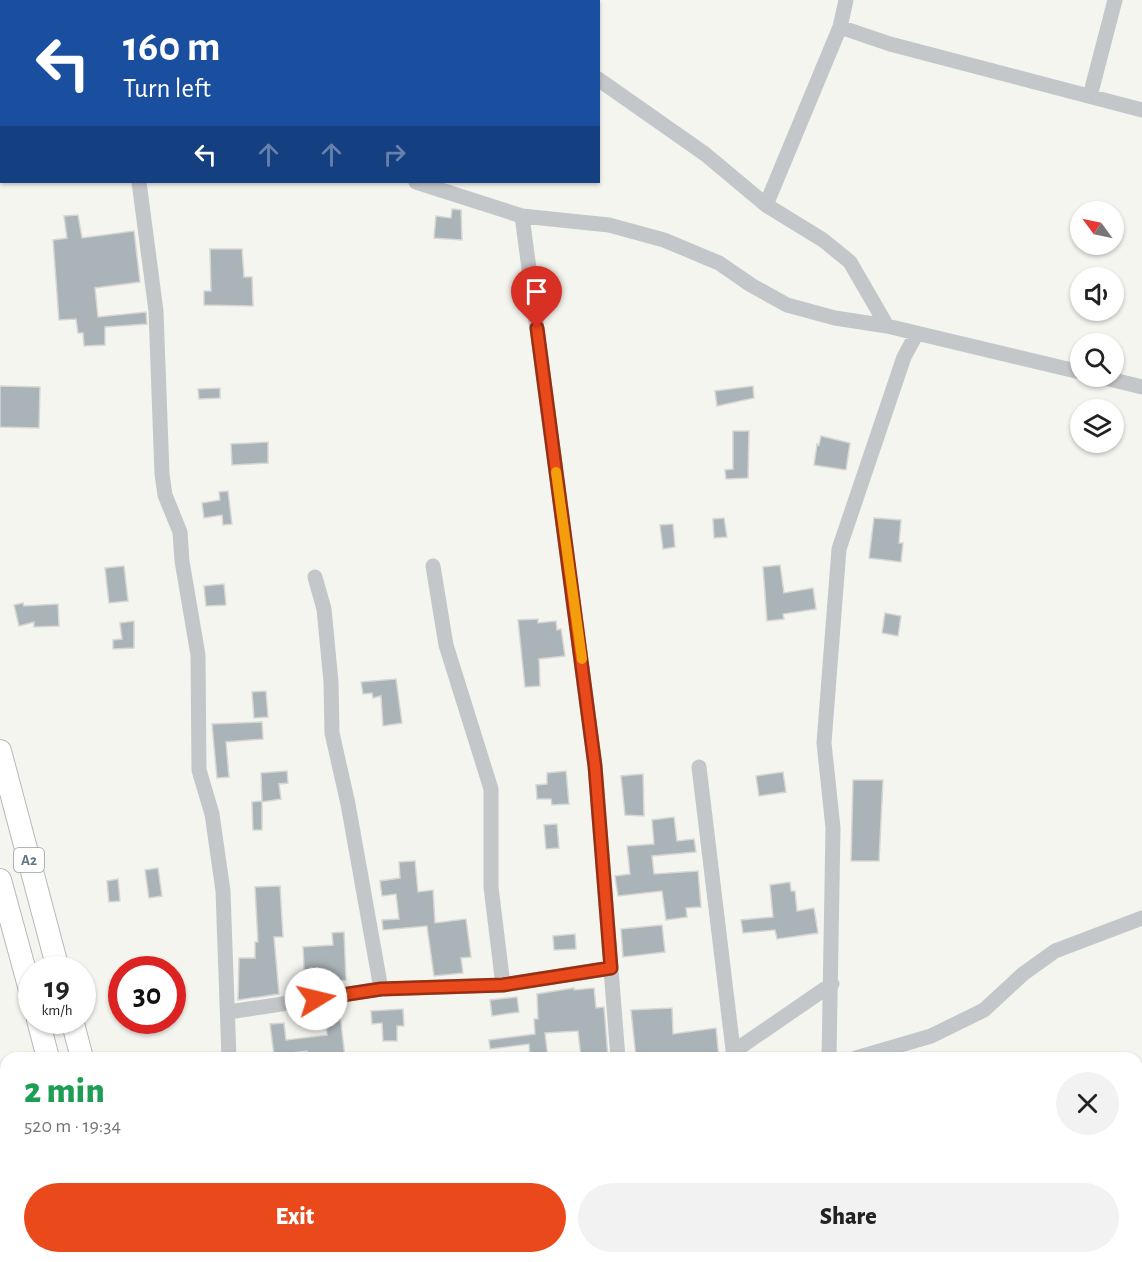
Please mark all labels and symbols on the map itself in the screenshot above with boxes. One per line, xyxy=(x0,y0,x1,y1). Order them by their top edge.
north arrow xyxy=(1070,201,1124,255)
pin xyxy=(511,266,562,328)
road number: A2 xyxy=(14,848,44,872)
speed limit sign: 30 xyxy=(108,956,186,1034)
position arrow xyxy=(284,967,348,1031)

